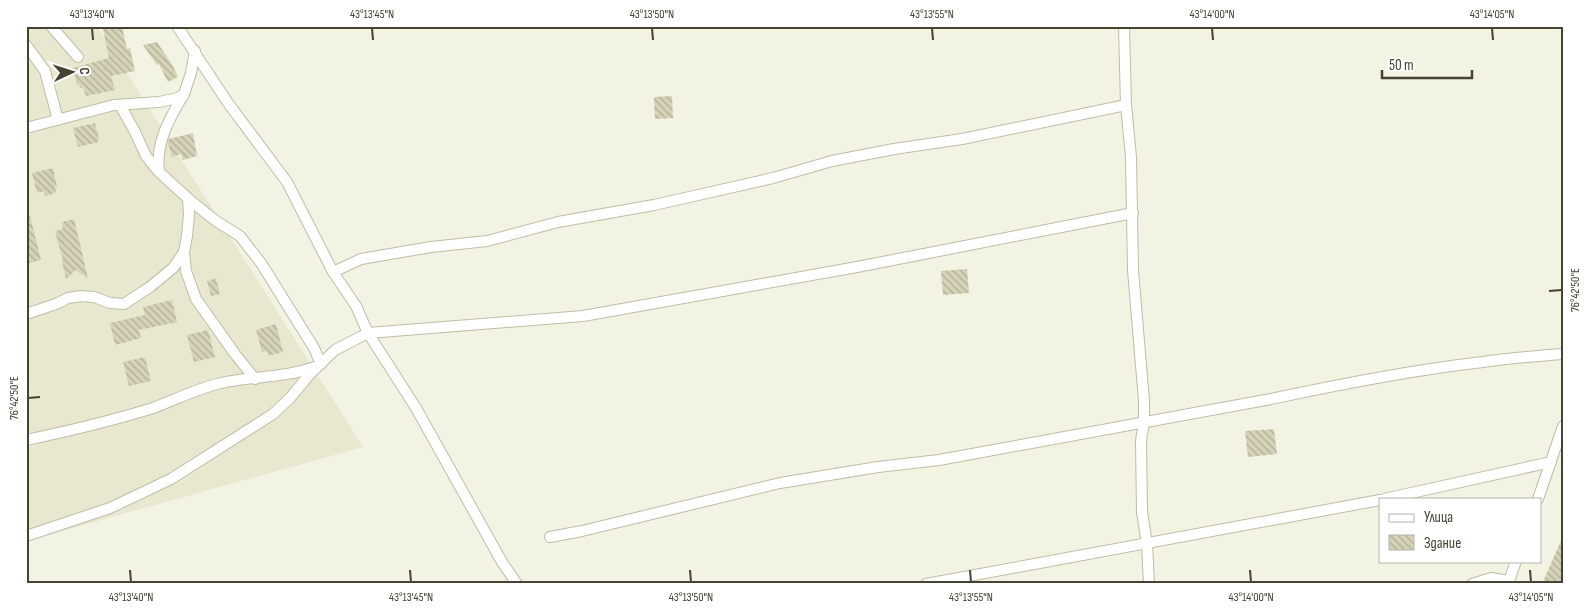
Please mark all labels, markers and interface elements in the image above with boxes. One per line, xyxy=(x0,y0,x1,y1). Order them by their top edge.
text: 43°13'40"N xyxy=(70,7,114,22)
text: 43°13'45"N xyxy=(350,7,394,22)
text: 43°13'50"N xyxy=(630,7,674,22)
text: 43°13'55"N xyxy=(910,7,954,22)
text: 43°14'00"N xyxy=(1189,7,1235,22)
text: 43°14'05"N xyxy=(1470,7,1514,22)
north arrow xyxy=(48,48,98,98)
scale bar xyxy=(1382,48,1472,80)
text: 50 m xyxy=(1389,56,1414,75)
text: С xyxy=(76,67,93,75)
text: 76°42'50"E xyxy=(1568,268,1583,312)
text: 76°42'50"E xyxy=(7,376,22,420)
legend xyxy=(1379,498,1542,562)
text: Улица xyxy=(1424,508,1453,527)
text: Здание xyxy=(1424,534,1461,553)
text: 43°13'40"N xyxy=(109,590,153,605)
text: 43°13'45"N xyxy=(389,590,433,605)
text: 43°13'50"N xyxy=(669,590,713,605)
text: 43°13'55"N xyxy=(949,590,993,605)
text: 43°14'00"N xyxy=(1228,590,1274,605)
text: 43°14'05"N xyxy=(1509,590,1553,605)

